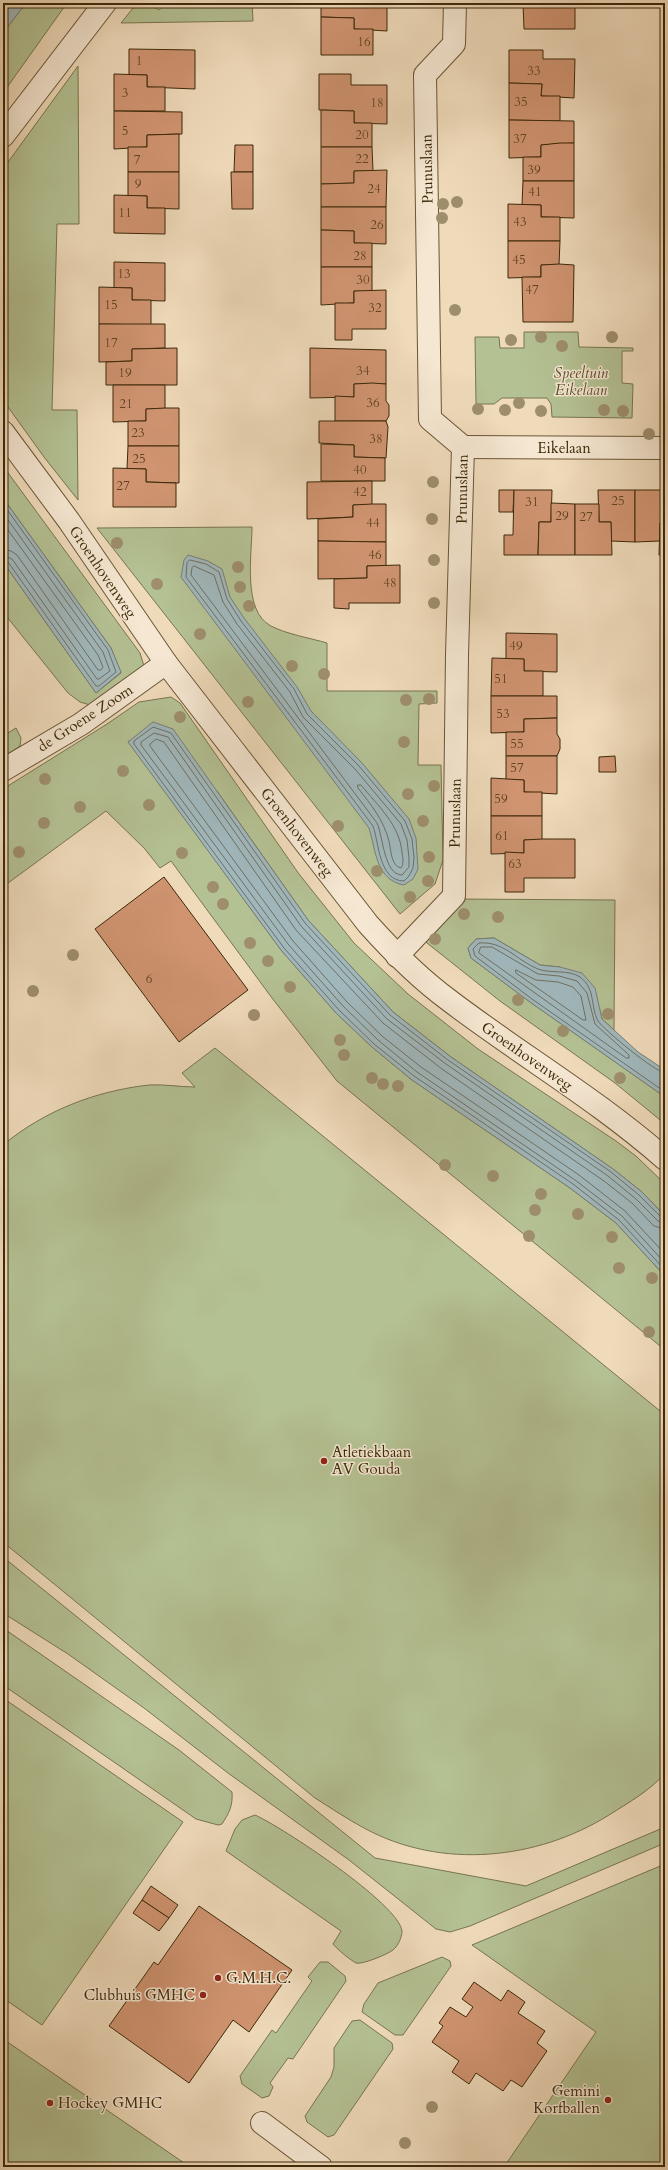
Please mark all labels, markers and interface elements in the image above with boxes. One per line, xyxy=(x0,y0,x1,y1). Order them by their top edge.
house number: 16 xyxy=(357,33,371,51)
house number: 1 xyxy=(136,52,142,70)
house number: 33 xyxy=(527,62,541,80)
house number: 3 xyxy=(122,84,128,102)
house number: 35 xyxy=(514,93,528,111)
house number: 18 xyxy=(370,94,384,112)
house number: 5 xyxy=(122,122,128,140)
house number: 20 xyxy=(355,126,369,144)
house number: 37 xyxy=(513,130,527,148)
street label: Prunuslaan xyxy=(416,134,438,204)
house number: 22 xyxy=(355,150,369,168)
house number: 7 xyxy=(134,151,141,169)
house number: 39 xyxy=(527,161,541,179)
house number: 9 xyxy=(135,175,142,193)
house number: 24 xyxy=(367,180,381,198)
house number: 41 xyxy=(528,183,542,201)
house number: 11 xyxy=(118,204,132,222)
house number: 43 xyxy=(513,213,527,231)
house number: 26 xyxy=(370,216,384,234)
house number: 28 xyxy=(353,247,367,265)
house number: 45 xyxy=(512,251,526,269)
house number: 13 xyxy=(117,265,131,283)
house number: 30 xyxy=(356,271,370,289)
house number: 47 xyxy=(525,281,539,299)
house number: 15 xyxy=(104,296,118,314)
house number: 32 xyxy=(368,299,382,317)
house number: 17 xyxy=(104,334,118,352)
house number: 34 xyxy=(356,362,370,380)
park label: Speeltuin Eikelaan xyxy=(554,363,609,400)
house number: 19 xyxy=(118,364,132,382)
house number: 36 xyxy=(366,394,380,412)
house number: 21 xyxy=(119,395,133,413)
house number: 23 xyxy=(131,424,145,442)
house number: 38 xyxy=(369,430,383,448)
street label: Eikelaan xyxy=(537,438,591,458)
house number: 25 xyxy=(132,450,146,468)
street label: Prunuslaan xyxy=(451,454,473,524)
house number: 40 xyxy=(353,461,367,479)
house number: 27 xyxy=(116,477,130,495)
house number: 42 xyxy=(353,483,367,501)
house number: 25 xyxy=(611,492,625,510)
house number: 31 xyxy=(525,493,539,511)
house number: 29 xyxy=(555,507,569,525)
house number: 27 xyxy=(579,508,593,526)
house number: 44 xyxy=(366,514,380,532)
street label: Groenhovenweg xyxy=(65,522,142,623)
house number: 46 xyxy=(368,546,382,564)
house number: 48 xyxy=(383,574,397,592)
house number: 49 xyxy=(509,637,523,655)
house number: 51 xyxy=(494,670,508,688)
street label: de Groene Zoom xyxy=(33,679,137,756)
house number: 53 xyxy=(496,705,510,723)
house number: 55 xyxy=(510,735,524,753)
house number: 57 xyxy=(510,759,524,777)
street label: Prunuslaan xyxy=(444,778,466,848)
street label: Groenhovenweg xyxy=(256,784,338,881)
house number: 59 xyxy=(494,790,508,808)
house number: 61 xyxy=(495,827,509,845)
house number: 63 xyxy=(508,855,522,873)
house number: 6 xyxy=(146,970,153,988)
street label: Groenhovenweg xyxy=(477,1017,577,1095)
place label: Atletiekbaan AV Gouda xyxy=(332,1442,412,1479)
marker: Atletiekbaan AV Gouda xyxy=(319,1456,329,1466)
place label: G.M.H.C. xyxy=(226,1968,291,1988)
marker: G.M.H.C. xyxy=(213,1973,223,1983)
place label: Clubhuis GMHC xyxy=(84,1985,195,2005)
marker: Clubhuis GMHC xyxy=(198,1990,208,2000)
place label: Gemini Korfballen xyxy=(533,2081,600,2118)
place label: Hockey GMHC xyxy=(58,2093,162,2113)
marker: Gemini Korfballen xyxy=(603,2095,613,2105)
marker: Hockey GMHC xyxy=(45,2098,55,2108)

